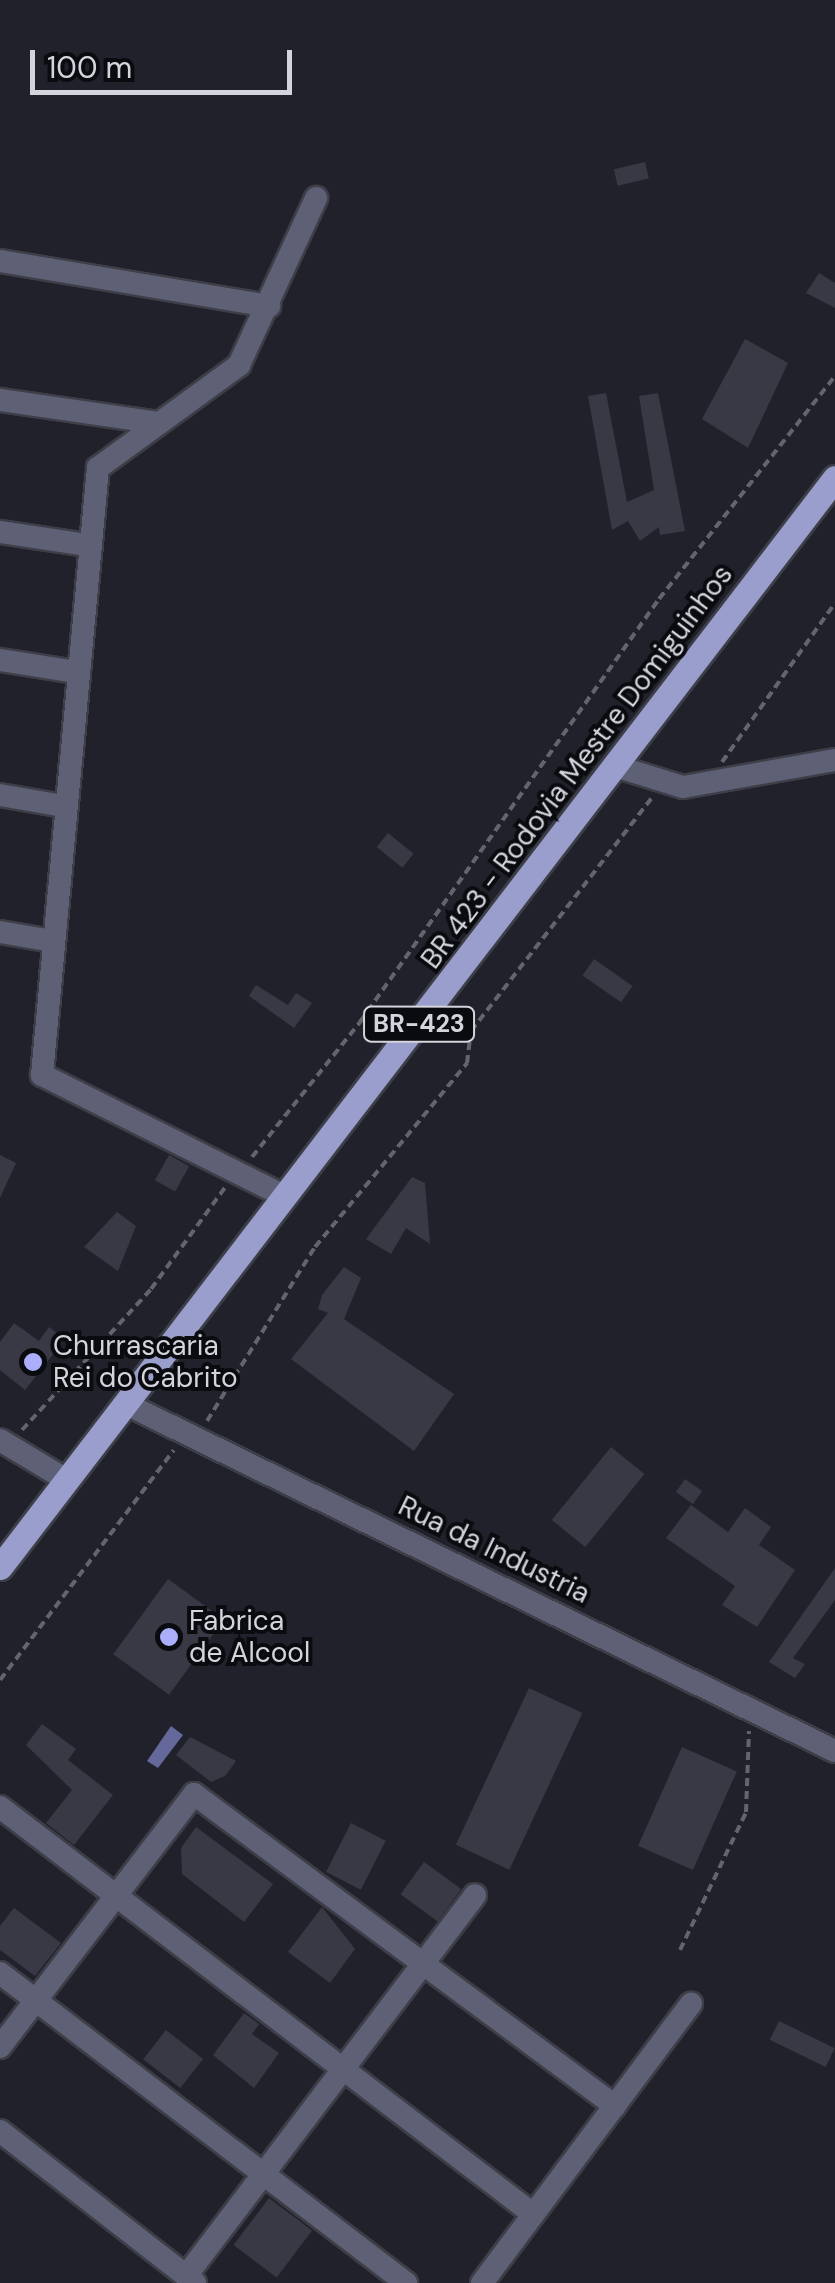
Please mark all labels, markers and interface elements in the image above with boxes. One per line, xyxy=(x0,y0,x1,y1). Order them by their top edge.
scale bar xyxy=(35,30,298,92)
text: 100 m xyxy=(47,48,132,87)
street label: BR 423 - Rodovia Mestre Domiguinhos xyxy=(414,559,740,975)
road number: BR-423 xyxy=(362,1004,476,1044)
place label: Churrascaria Rei do Cabrito xyxy=(53,1329,238,1395)
marker: Churrascaria Rei do Cabrito xyxy=(22,1351,44,1373)
street label: Rua da Industria xyxy=(393,1489,595,1611)
place label: Fabrica de Alcool xyxy=(189,1604,310,1670)
marker: Fabrica de Alcool xyxy=(158,1626,180,1648)

